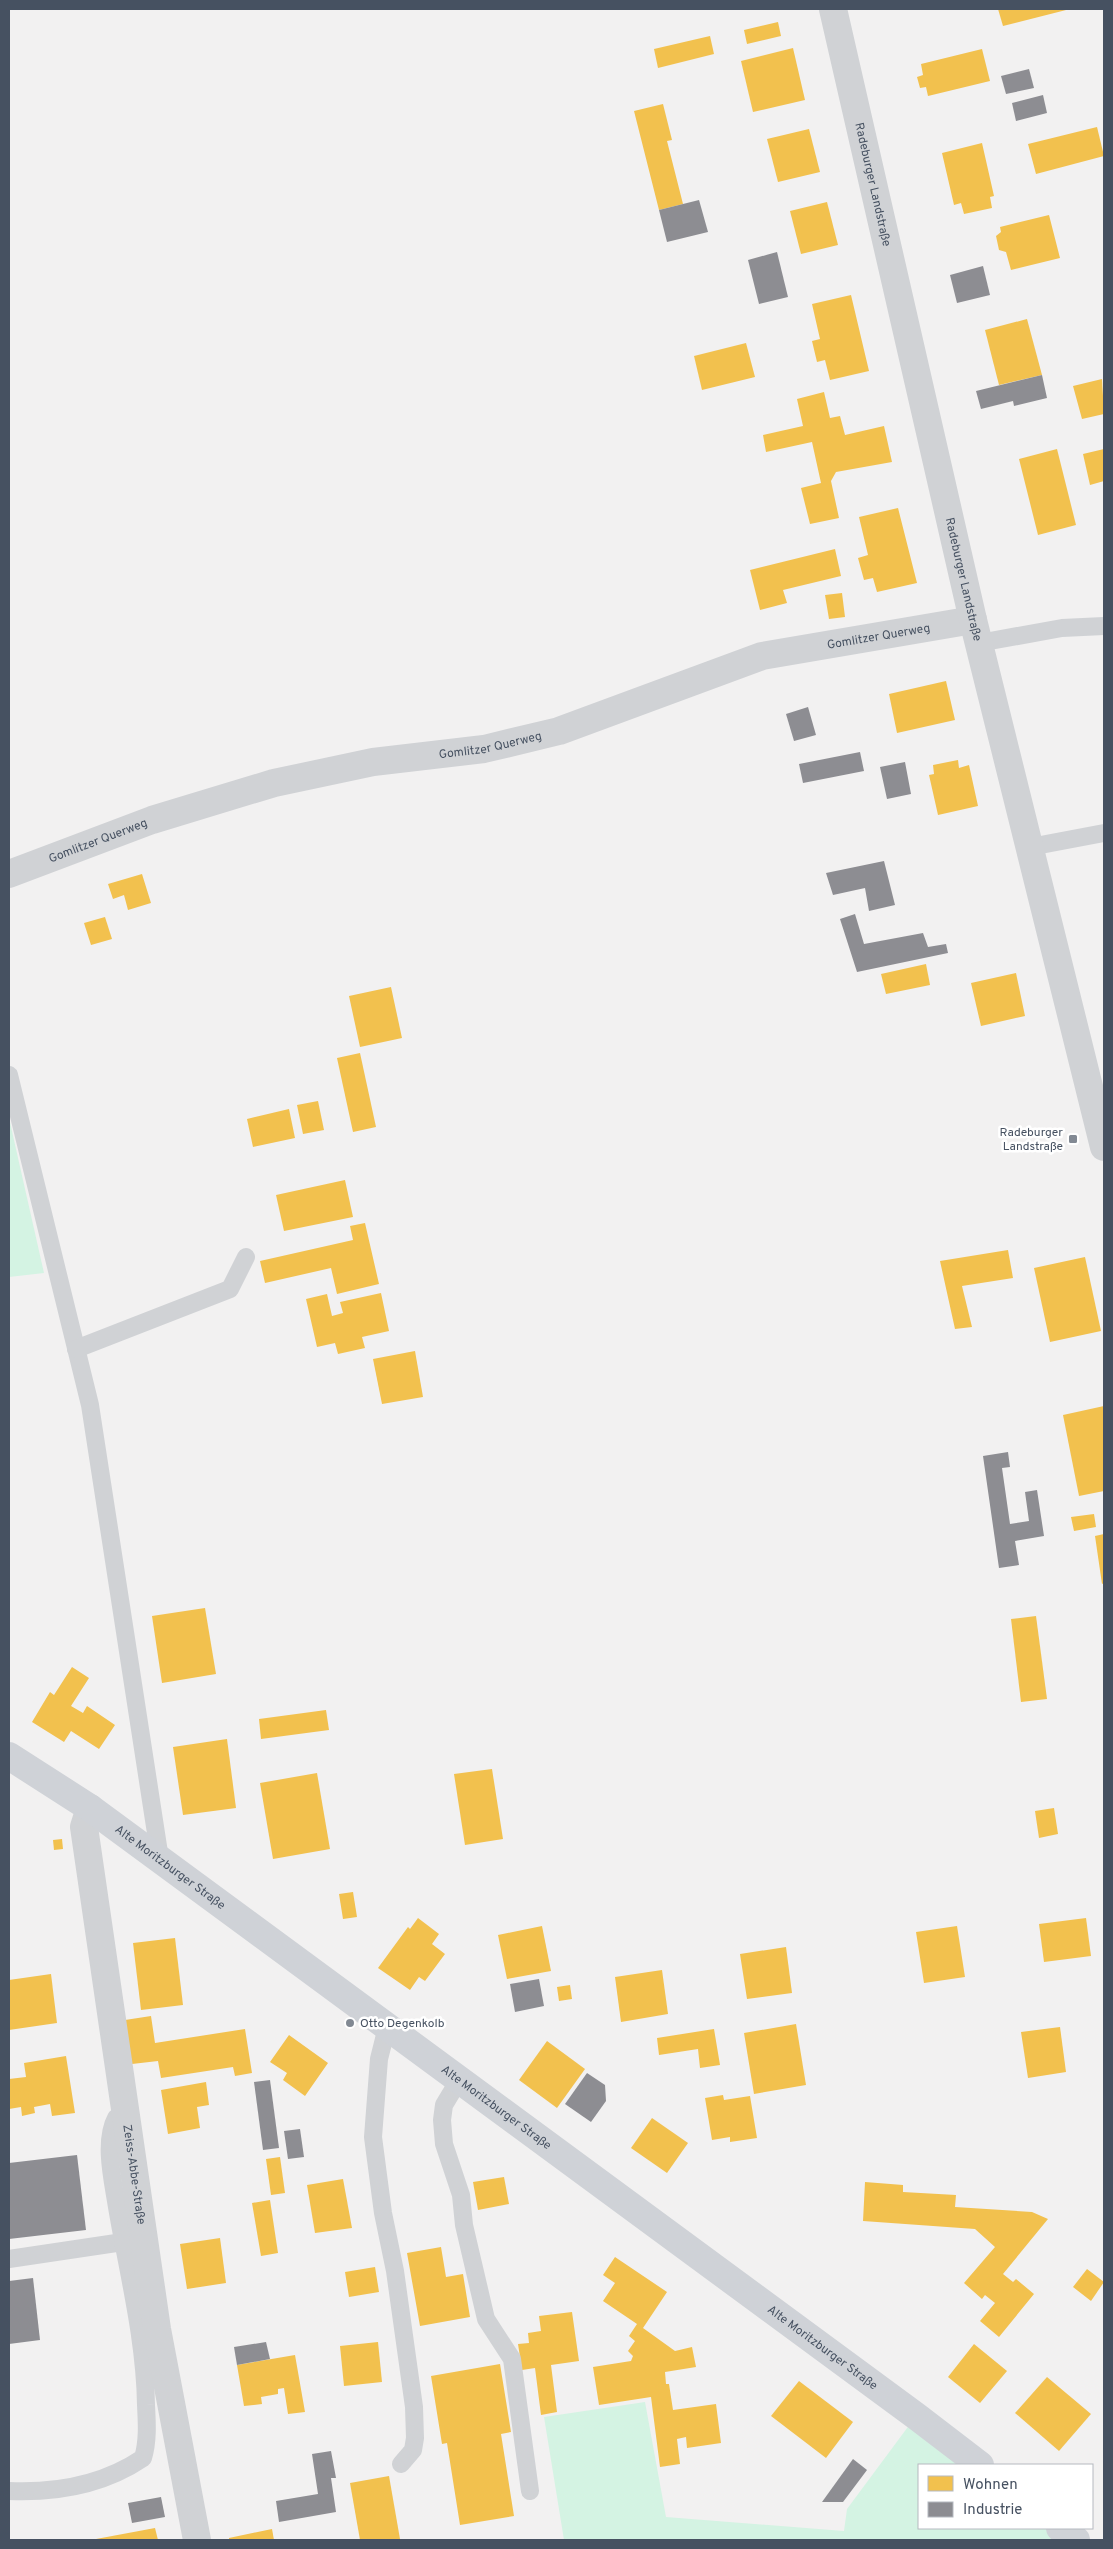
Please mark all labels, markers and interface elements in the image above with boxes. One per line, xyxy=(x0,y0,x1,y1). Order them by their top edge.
street label: Radeburger Landstraße xyxy=(850,121,894,248)
street label: Radeburger Landstraße xyxy=(941,516,985,643)
street label: Gomlitzer Querweg xyxy=(826,620,931,654)
street label: Gomlitzer Querweg xyxy=(438,728,543,763)
street label: Gomlitzer Querweg xyxy=(47,815,150,867)
place label: Radeburger Landstraße xyxy=(1000,1125,1063,1155)
marker: Radeburger Landstraße xyxy=(1067,1133,1079,1145)
street label: Alte Moritzburger Straße xyxy=(111,1822,228,1914)
place label: Otto Degenkolb xyxy=(360,2016,445,2032)
marker: Otto Degenkolb xyxy=(344,2017,356,2029)
street label: Alte Moritzburger Straße xyxy=(437,2062,554,2154)
street label: Zeiss-Abbe-Straße xyxy=(118,2123,149,2226)
street label: Alte Moritzburger Straße xyxy=(764,2302,880,2394)
legend xyxy=(918,2464,1093,2529)
text: Wohnen xyxy=(963,2476,1018,2495)
text: Industrie xyxy=(963,2501,1022,2520)

